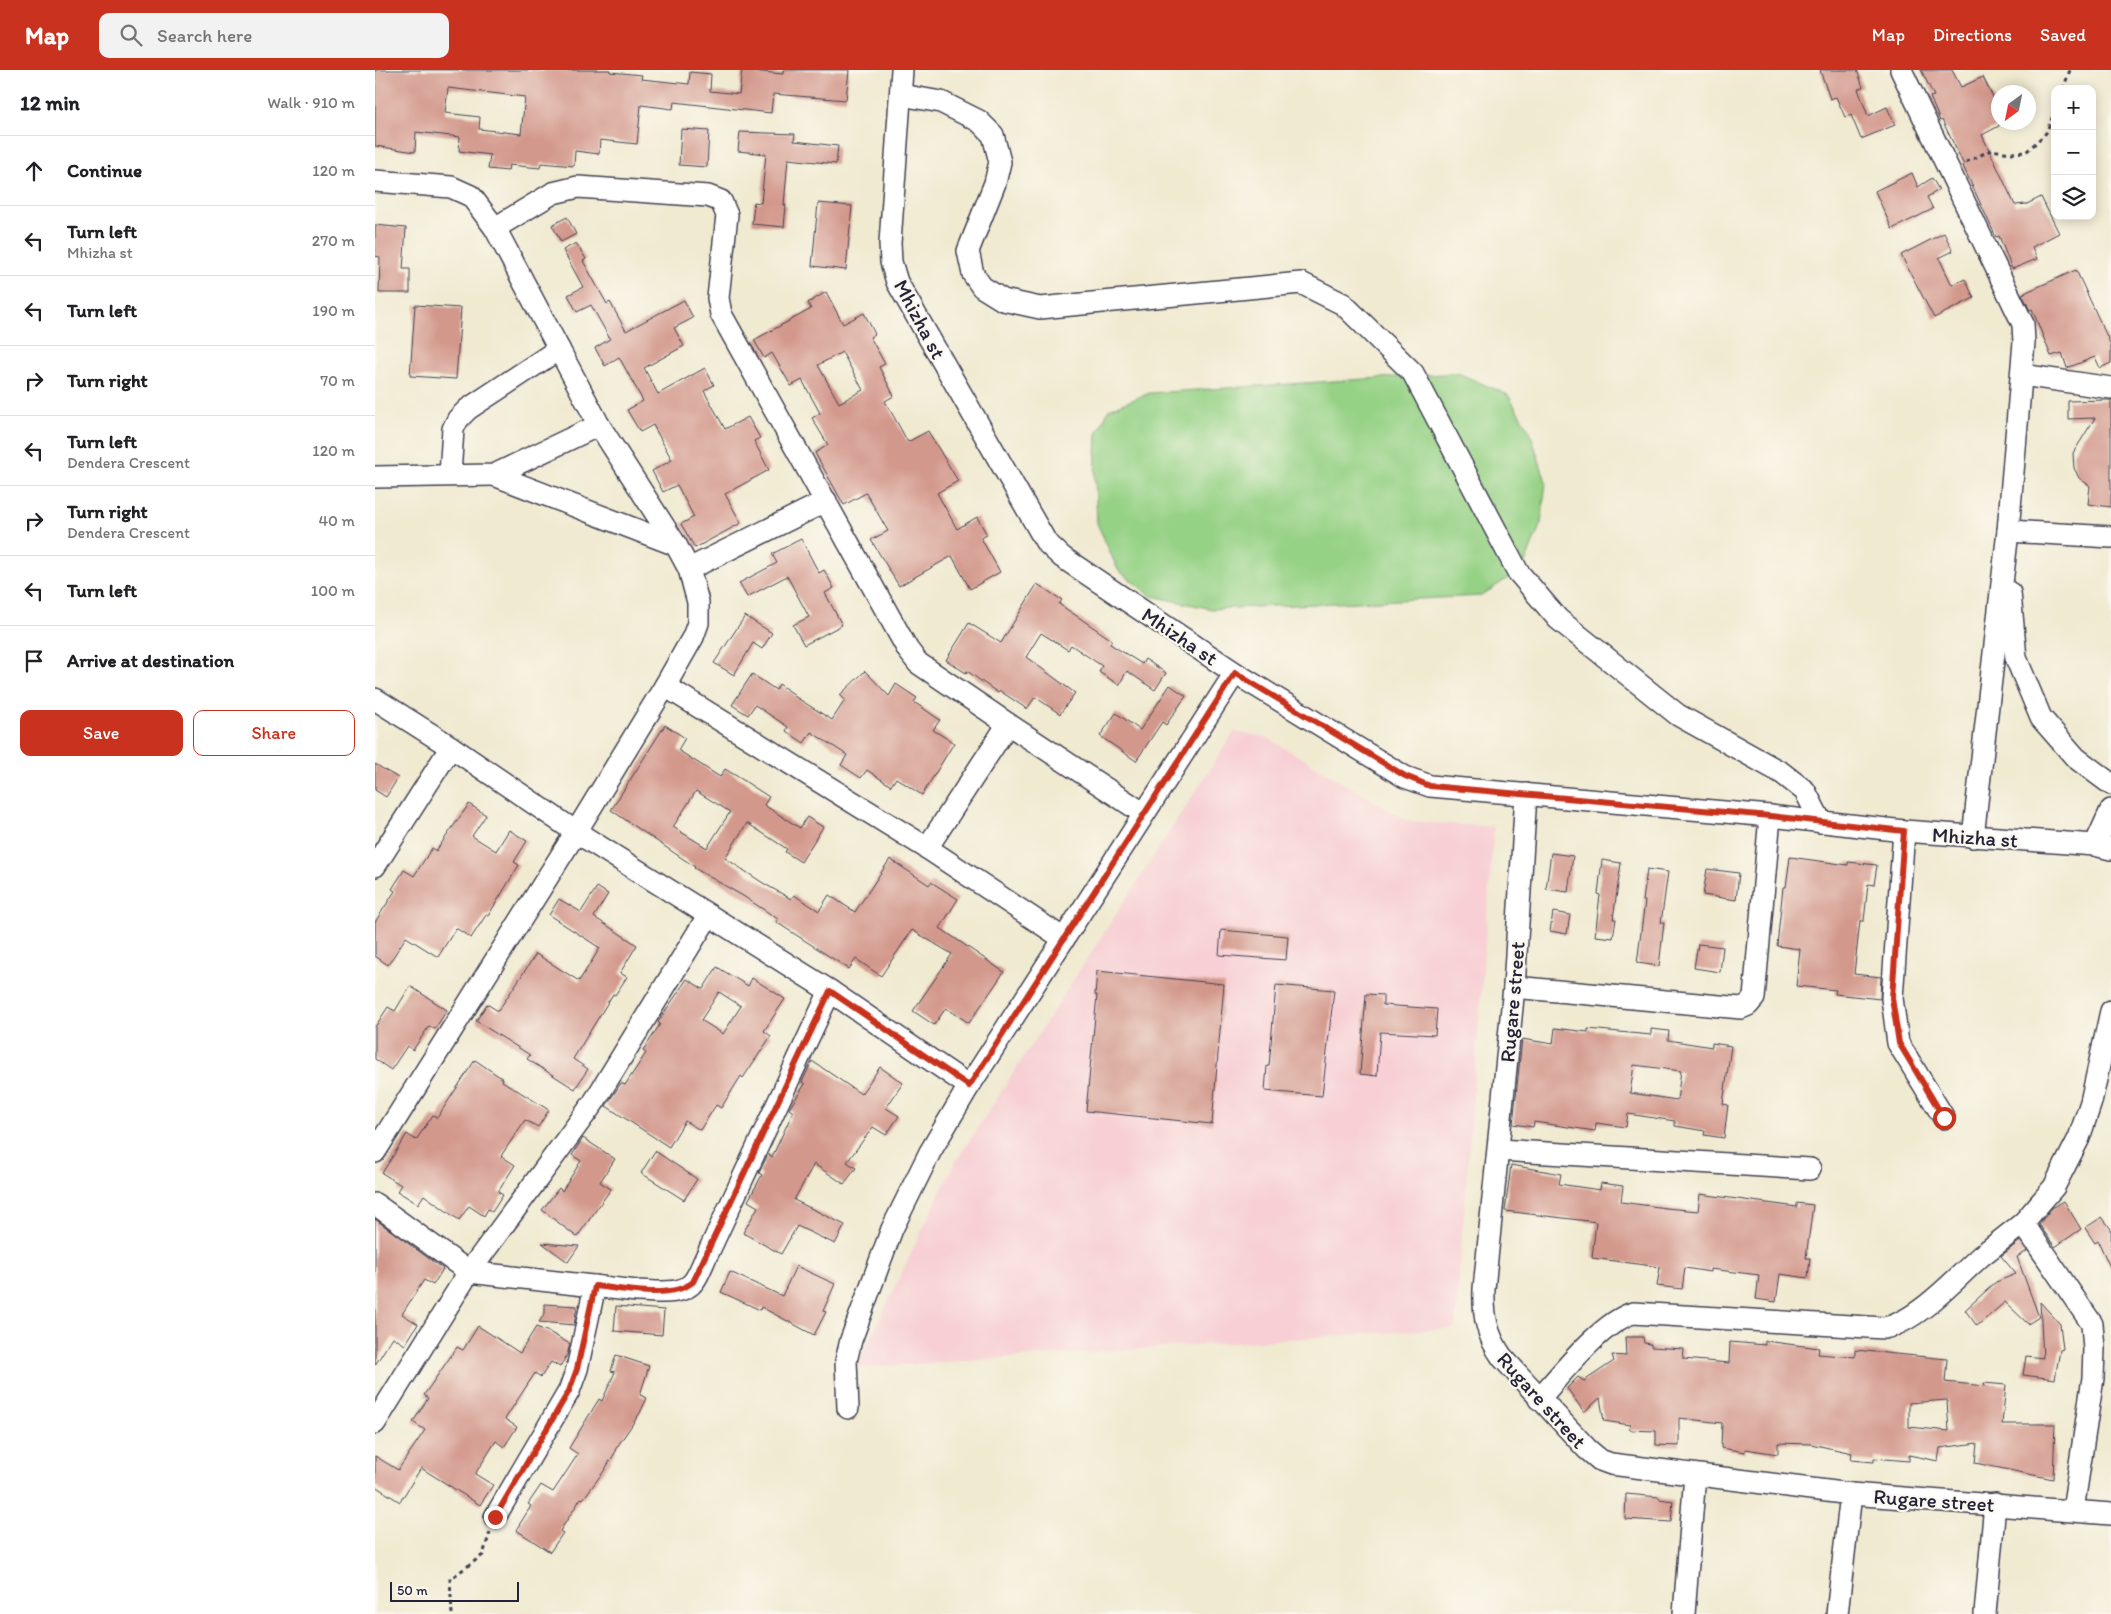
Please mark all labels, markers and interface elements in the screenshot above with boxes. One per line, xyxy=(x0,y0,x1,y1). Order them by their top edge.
search box xyxy=(99,13,449,58)
text: Map xyxy=(25,21,69,50)
icon: search xyxy=(117,21,145,49)
text: Search here xyxy=(157,24,252,47)
text: Map xyxy=(1872,24,1905,46)
text: Directions xyxy=(1933,24,2012,46)
text: Saved xyxy=(2040,24,2086,46)
north arrow xyxy=(1991,85,2036,130)
map controls xyxy=(2051,85,2096,220)
button: + xyxy=(2051,85,2096,130)
text: 12 min xyxy=(20,90,80,115)
text: Walk · 910 m xyxy=(267,93,355,112)
button: − xyxy=(2051,130,2096,175)
icon: ahead xyxy=(20,157,48,185)
text: Continue xyxy=(67,159,142,182)
text: 120 m xyxy=(312,161,355,180)
button: layers xyxy=(2051,175,2096,220)
text: Turn left xyxy=(67,220,137,243)
icon: left xyxy=(20,227,48,255)
text: 270 m xyxy=(312,231,355,250)
text: Mhizha st xyxy=(67,243,133,262)
street label: Mhizha st xyxy=(889,275,951,363)
icon: left xyxy=(20,297,48,325)
text: Turn left xyxy=(67,299,137,322)
text: 190 m xyxy=(312,301,355,320)
icon: right xyxy=(20,367,48,395)
text: Turn right xyxy=(67,369,148,392)
text: 70 m xyxy=(320,371,355,390)
text: Turn left xyxy=(67,430,137,453)
icon: left xyxy=(20,437,48,465)
text: 120 m xyxy=(312,441,355,460)
text: Dendera Crescent xyxy=(67,453,190,472)
text: Turn right xyxy=(67,500,148,523)
icon: right xyxy=(20,507,48,535)
text: 40 m xyxy=(318,511,355,530)
text: Dendera Crescent xyxy=(67,523,190,542)
icon: left xyxy=(20,577,48,605)
text: Turn left xyxy=(67,579,137,602)
text: 100 m xyxy=(311,581,355,600)
street label: Mhizha st xyxy=(1137,602,1223,671)
icon: arrive xyxy=(20,647,48,675)
text: Arrive at destination xyxy=(67,649,234,672)
button: Save xyxy=(20,710,183,756)
button: Share xyxy=(193,710,355,756)
street label: Mhizha st xyxy=(1931,822,2019,852)
street label: Rugare street xyxy=(1494,940,1530,1064)
route start xyxy=(1933,1107,1956,1130)
street label: Rugare street xyxy=(1492,1347,1592,1454)
street label: Rugare street xyxy=(1873,1483,1995,1517)
route end xyxy=(484,1506,507,1529)
scale bar xyxy=(390,1579,519,1602)
text: 50 m xyxy=(397,1582,428,1599)

